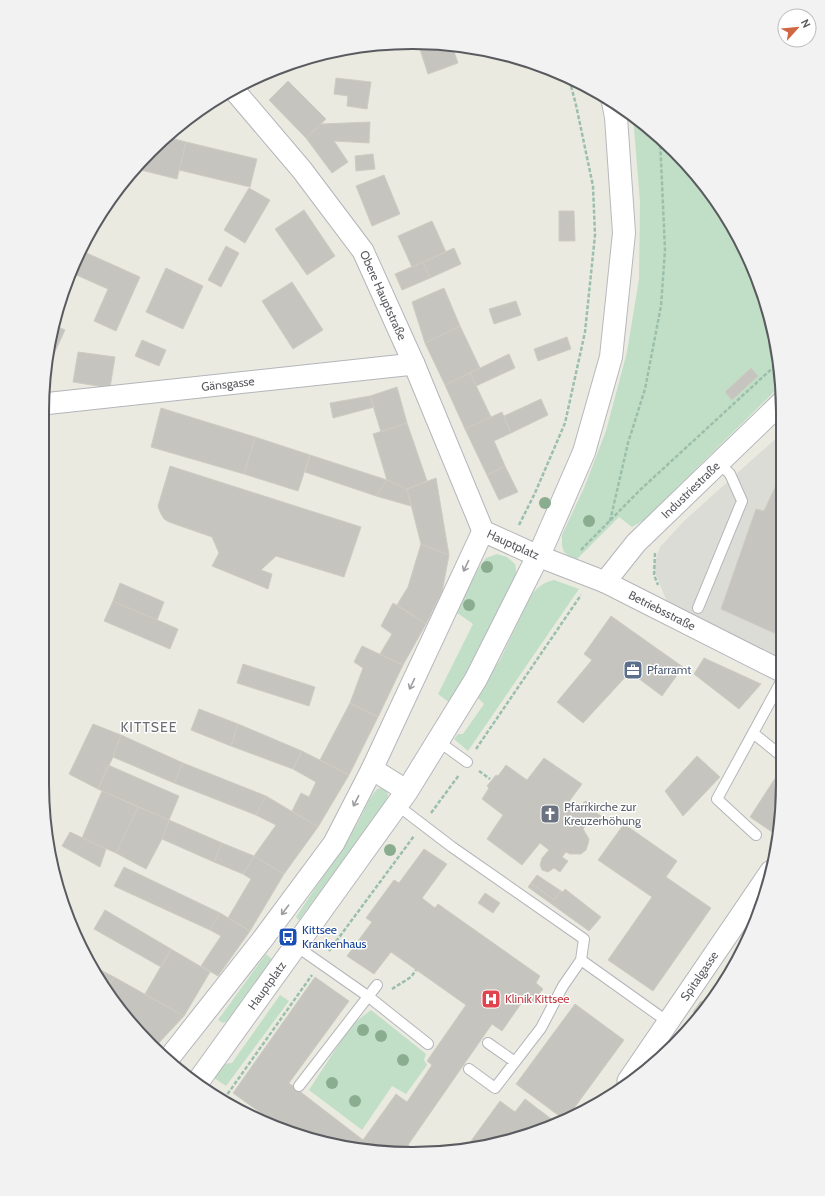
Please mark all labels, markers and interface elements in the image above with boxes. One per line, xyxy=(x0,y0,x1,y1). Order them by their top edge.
north arrow xyxy=(777,8,817,48)
text: N xyxy=(798,17,814,30)
street label: Obere Hauptstraße xyxy=(357,248,410,342)
street label: Gänsgasse xyxy=(201,373,255,394)
street label: Industriestraße xyxy=(658,458,723,521)
street label: Hauptplatz xyxy=(485,526,542,563)
one-way arrow xyxy=(462,560,469,572)
street label: Betriebsstraße xyxy=(626,587,698,633)
office icon: Pfarramt xyxy=(622,659,644,681)
place label: Pfarramt xyxy=(647,662,691,677)
one-way arrow xyxy=(408,678,415,690)
district label: KITTSEE xyxy=(120,718,178,736)
one-way arrow xyxy=(352,795,359,807)
place label: Pfarrkirche zur Kreuzerhöhung xyxy=(564,799,642,828)
church icon: Pfarrkirche zur Kreuzerhöhung xyxy=(539,803,561,825)
one-way arrow xyxy=(280,904,289,915)
place label: Kittsee Krankenhaus xyxy=(302,922,366,951)
bus stop icon: Kittsee Krankenhaus xyxy=(277,926,299,948)
street label: Spitalgasse xyxy=(677,948,721,1003)
street label: Hauptplatz xyxy=(244,958,289,1012)
hospital icon: Klinik Kittsee xyxy=(480,988,502,1010)
place label: Klinik Kittsee xyxy=(505,991,569,1006)

